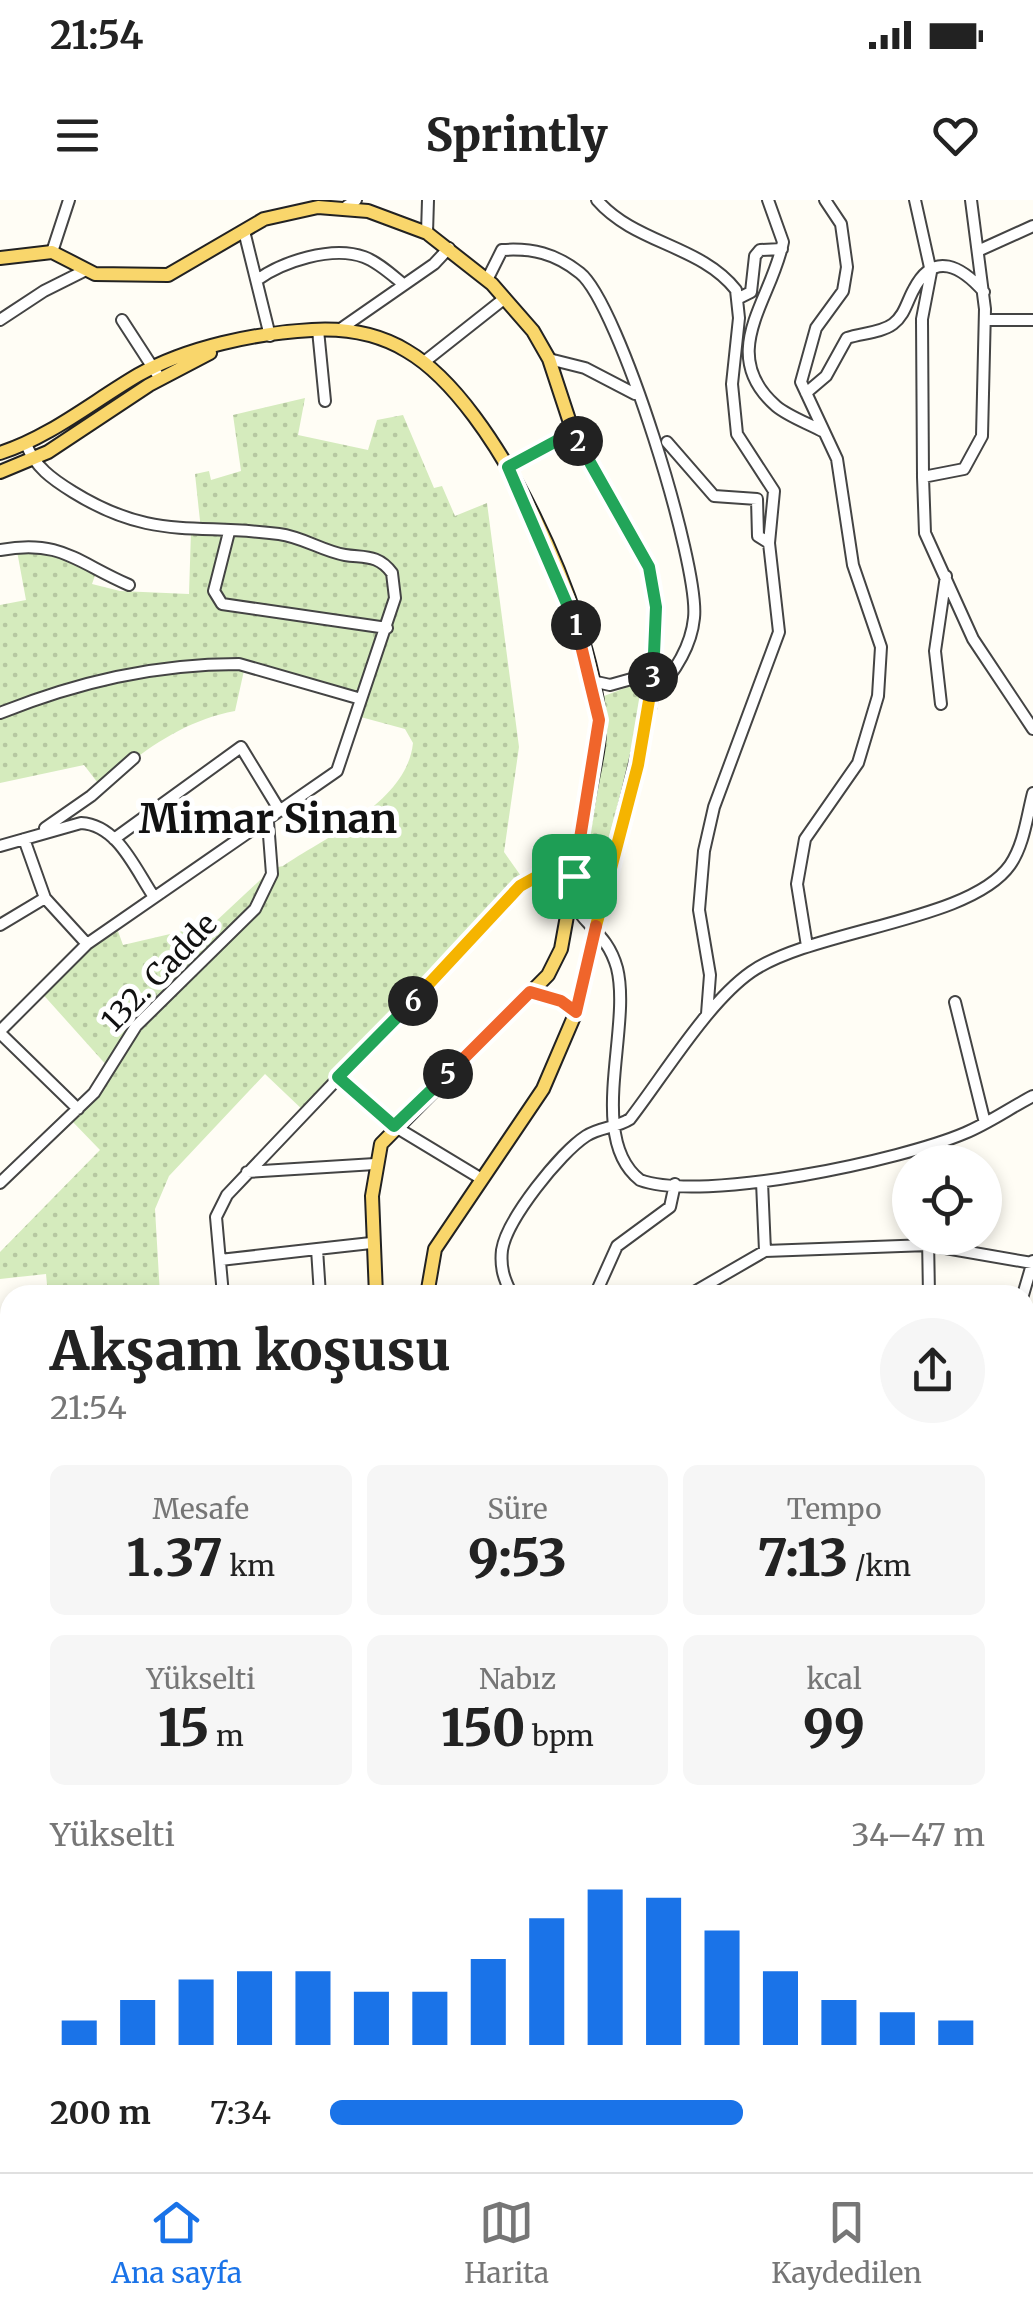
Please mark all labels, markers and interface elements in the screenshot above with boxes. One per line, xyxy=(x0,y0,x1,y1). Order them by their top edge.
text: 21:54 xyxy=(50,12,143,59)
text: Sprintly xyxy=(426,107,607,163)
icon: menu xyxy=(50,108,105,163)
icon: heart xyxy=(928,108,983,163)
pin: 2 xyxy=(553,416,603,466)
text: 2 xyxy=(570,423,586,459)
pin: 1 xyxy=(551,600,601,650)
text: 1 xyxy=(570,607,582,643)
pin: 3 xyxy=(628,652,678,702)
text: 3 xyxy=(645,659,661,695)
district label: Mimar Sinan xyxy=(139,794,397,844)
pin xyxy=(532,834,617,919)
icon: arrive xyxy=(547,849,602,904)
street label: 132. Cadde xyxy=(93,905,225,1039)
pin: 6 xyxy=(388,976,438,1026)
text: 6 xyxy=(404,983,422,1019)
pin: 5 xyxy=(423,1049,473,1099)
text: 5 xyxy=(440,1056,456,1092)
map controls xyxy=(892,1145,1002,1255)
button: locate xyxy=(892,1145,1002,1255)
text: Akşam koşusu xyxy=(50,1316,451,1385)
button: share xyxy=(880,1318,985,1423)
text: 21:54 xyxy=(50,1388,127,1428)
text: Mesafe xyxy=(153,1491,249,1527)
text: Süre xyxy=(487,1491,548,1527)
text: Tempo xyxy=(787,1491,882,1527)
text: 1.37 xyxy=(127,1527,223,1590)
text: 9:53 xyxy=(468,1527,567,1590)
text: 7:13 xyxy=(757,1527,848,1590)
text: km xyxy=(223,1548,275,1584)
text: /km xyxy=(848,1548,911,1584)
text: Yükselti xyxy=(146,1661,255,1697)
text: Nabız xyxy=(479,1661,556,1697)
text: kcal xyxy=(807,1661,862,1697)
text: 15 xyxy=(158,1697,209,1760)
text: 150 xyxy=(441,1697,525,1760)
text: 99 xyxy=(803,1697,865,1760)
text: m xyxy=(209,1718,244,1754)
text: bpm xyxy=(525,1718,594,1754)
text: Yükselti xyxy=(50,1815,175,1855)
text: 34–47 m xyxy=(851,1815,985,1855)
text: 200 m xyxy=(50,2093,151,2133)
text: 7:34 xyxy=(210,2093,271,2133)
tab: Ana sayfa xyxy=(111,2195,242,2291)
tab: Harita xyxy=(464,2195,549,2291)
tab: Kaydedilen xyxy=(771,2195,922,2291)

